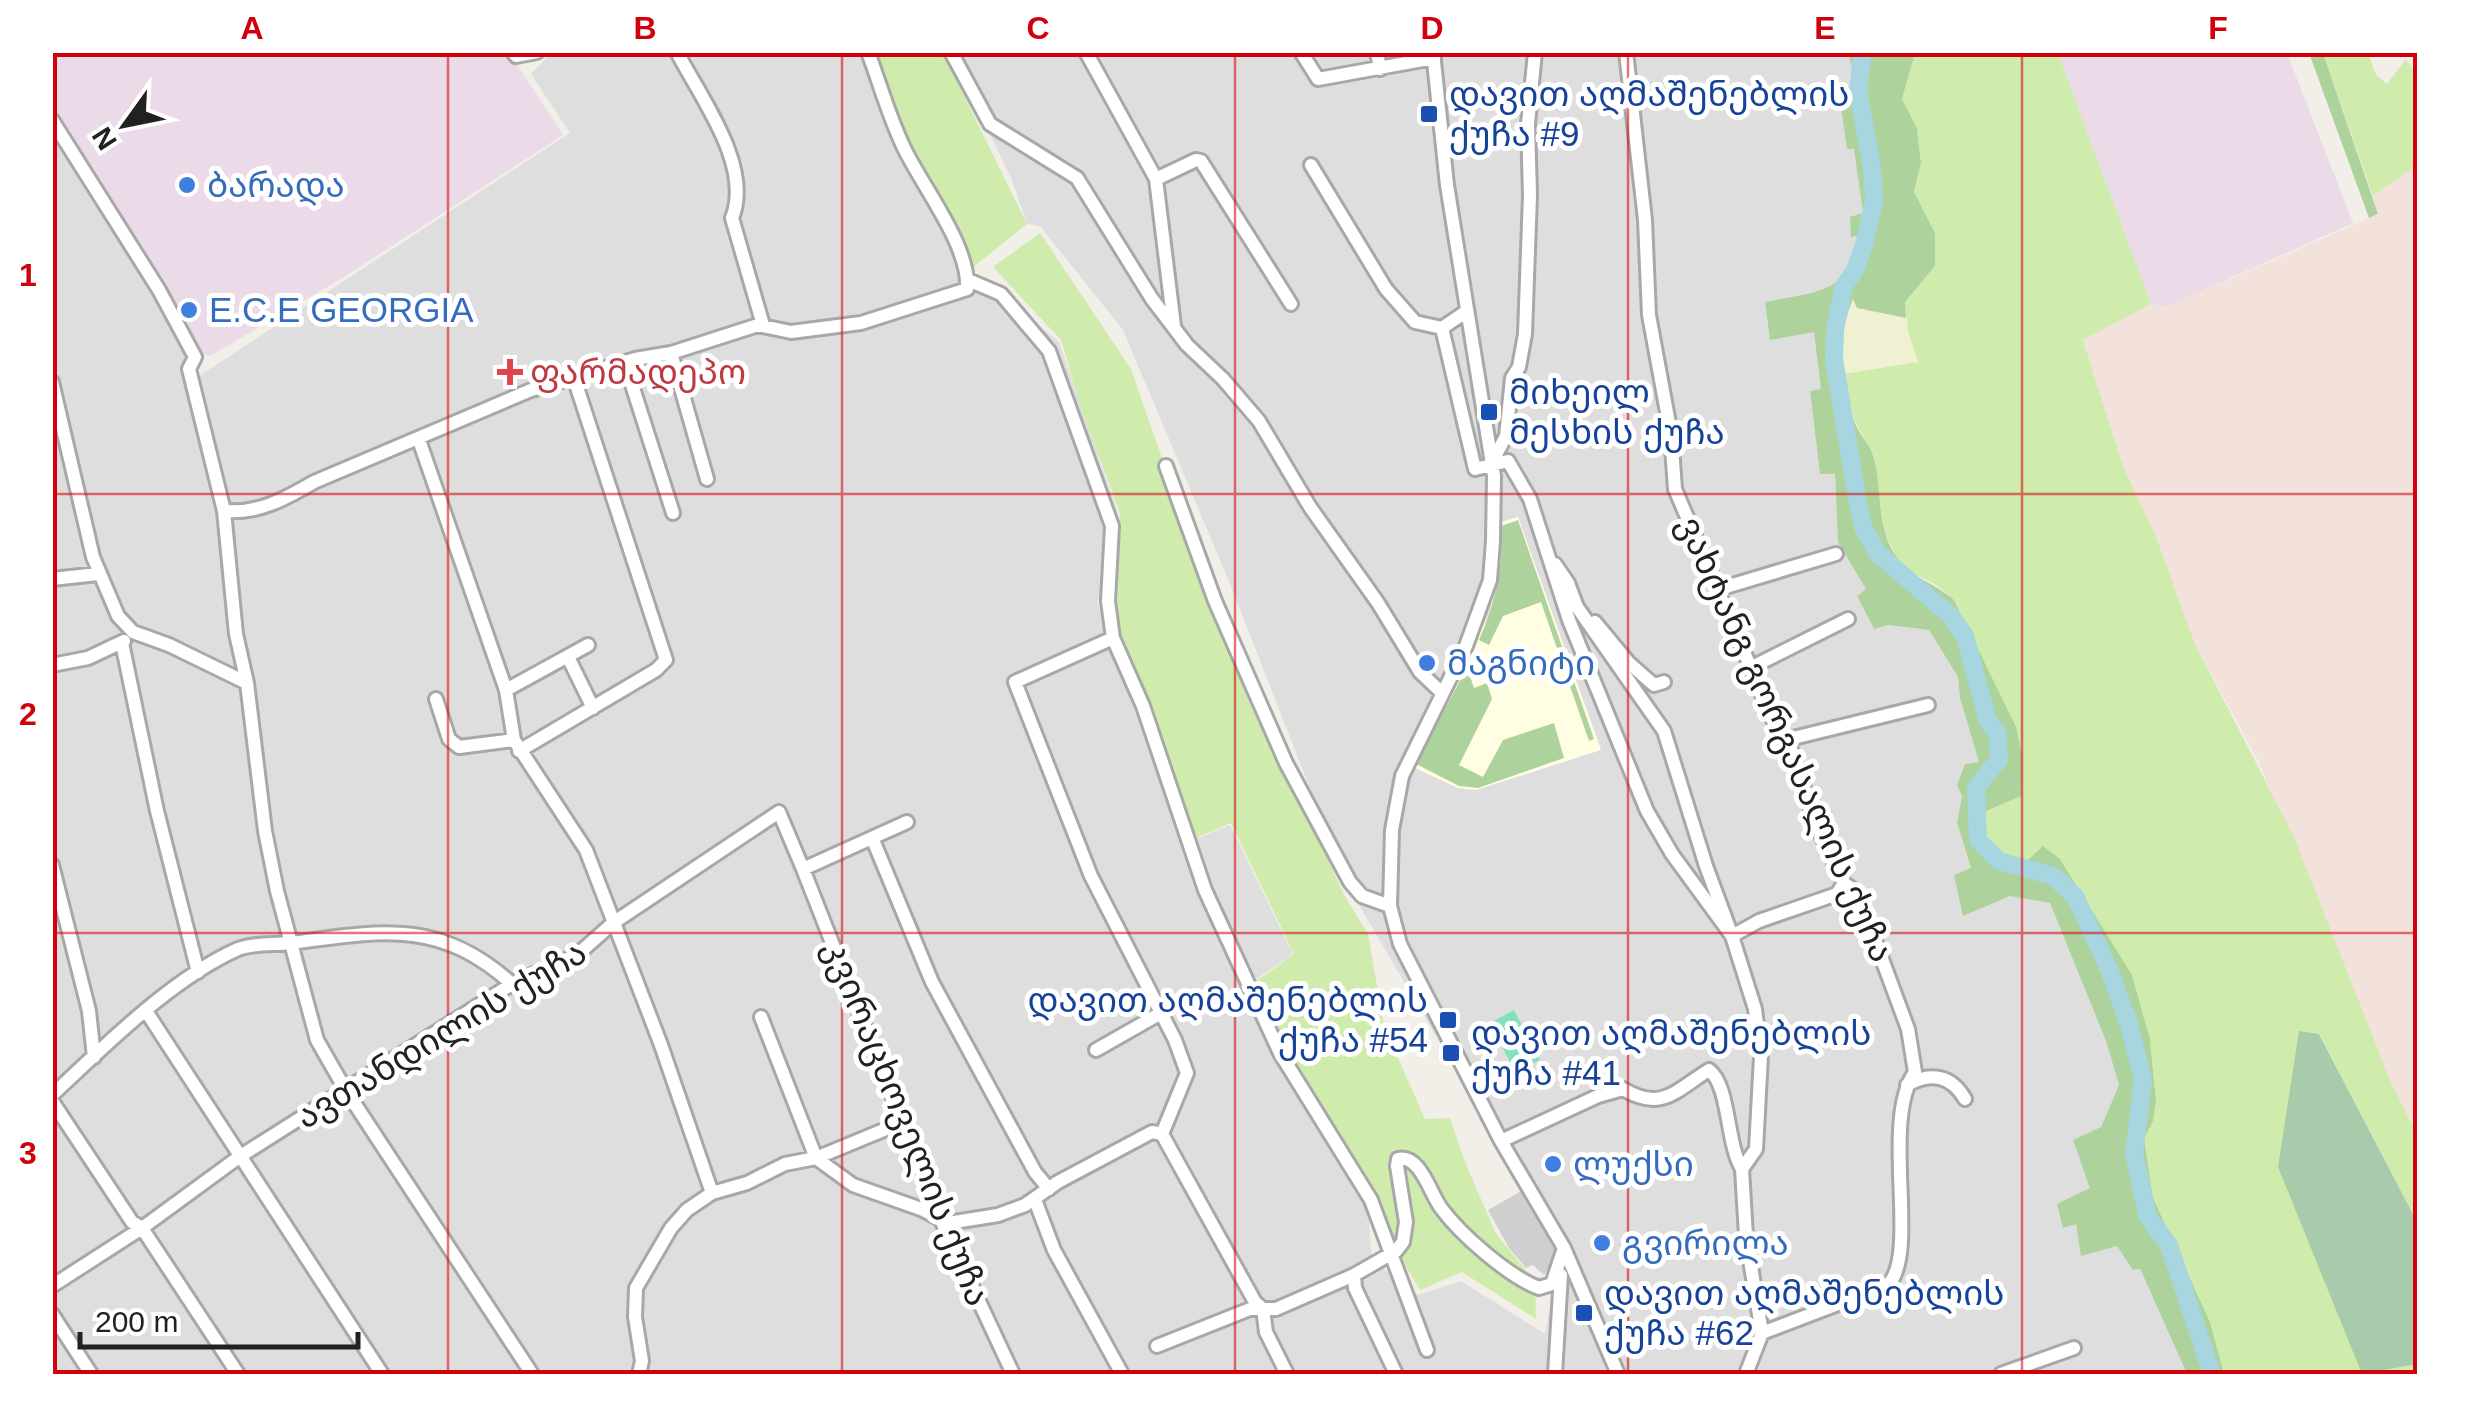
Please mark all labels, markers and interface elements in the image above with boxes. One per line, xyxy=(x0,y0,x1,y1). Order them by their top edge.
text: A xyxy=(240,10,264,46)
text: B xyxy=(633,10,657,46)
text: C xyxy=(1026,10,1050,46)
text: D xyxy=(1420,10,1444,46)
text: E xyxy=(1814,10,1836,46)
text: F xyxy=(2208,10,2228,46)
place label: დავით აღმაშენებლის ქუჩა #9 xyxy=(1449,74,1849,155)
north arrow xyxy=(75,75,175,175)
marker: დავით აღმაშენებლის ქუჩა #9 xyxy=(1418,103,1440,125)
text: N xyxy=(86,121,123,155)
place label: ბარადა xyxy=(207,165,345,206)
marker: ბარადა xyxy=(176,174,198,196)
text: 1 xyxy=(19,257,37,293)
place label: E.C.E GEORGIA xyxy=(209,290,474,329)
marker: E.C.E GEORGIA xyxy=(178,299,200,321)
place label: ფარმადეპო xyxy=(530,352,746,393)
marker: ფარმადეპო xyxy=(499,361,521,383)
place label: მიხეილ მესხის ქუჩა xyxy=(1509,372,1725,453)
marker: მიხეილ მესხის ქუჩა xyxy=(1478,401,1500,423)
street label: ვახტანგ გორგასალის ქუჩა xyxy=(1668,510,1903,969)
place label: მაგნიტი xyxy=(1447,643,1595,684)
marker: მაგნიტი xyxy=(1416,652,1438,674)
text: 2 xyxy=(19,696,37,732)
street label: ავთანდილის ქუჩა xyxy=(289,931,594,1137)
street label: კვირაცხოველის ქუჩა xyxy=(814,934,999,1312)
place label: დავით აღმაშენებლის ქუჩა #54 xyxy=(1028,980,1428,1061)
marker: დავით აღმაშენებლის ქუჩა #54 xyxy=(1437,1009,1459,1031)
place label: დავით აღმაშენებლის ქუჩა #41 xyxy=(1471,1013,1871,1094)
marker: დავით აღმაშენებლის ქუჩა #41 xyxy=(1440,1042,1462,1064)
text: 3 xyxy=(19,1135,37,1171)
place label: ლუქსი xyxy=(1573,1144,1694,1185)
marker: ლუქსი xyxy=(1542,1153,1564,1175)
place label: გვირილა xyxy=(1622,1223,1789,1264)
marker: გვირილა xyxy=(1591,1232,1613,1254)
place label: დავით აღმაშენებლის ქუჩა #62 xyxy=(1604,1273,2004,1354)
scale bar xyxy=(80,1287,358,1349)
marker: დავით აღმაშენებლის ქუჩა #62 xyxy=(1573,1302,1595,1324)
text: 200 m xyxy=(95,1305,178,1338)

